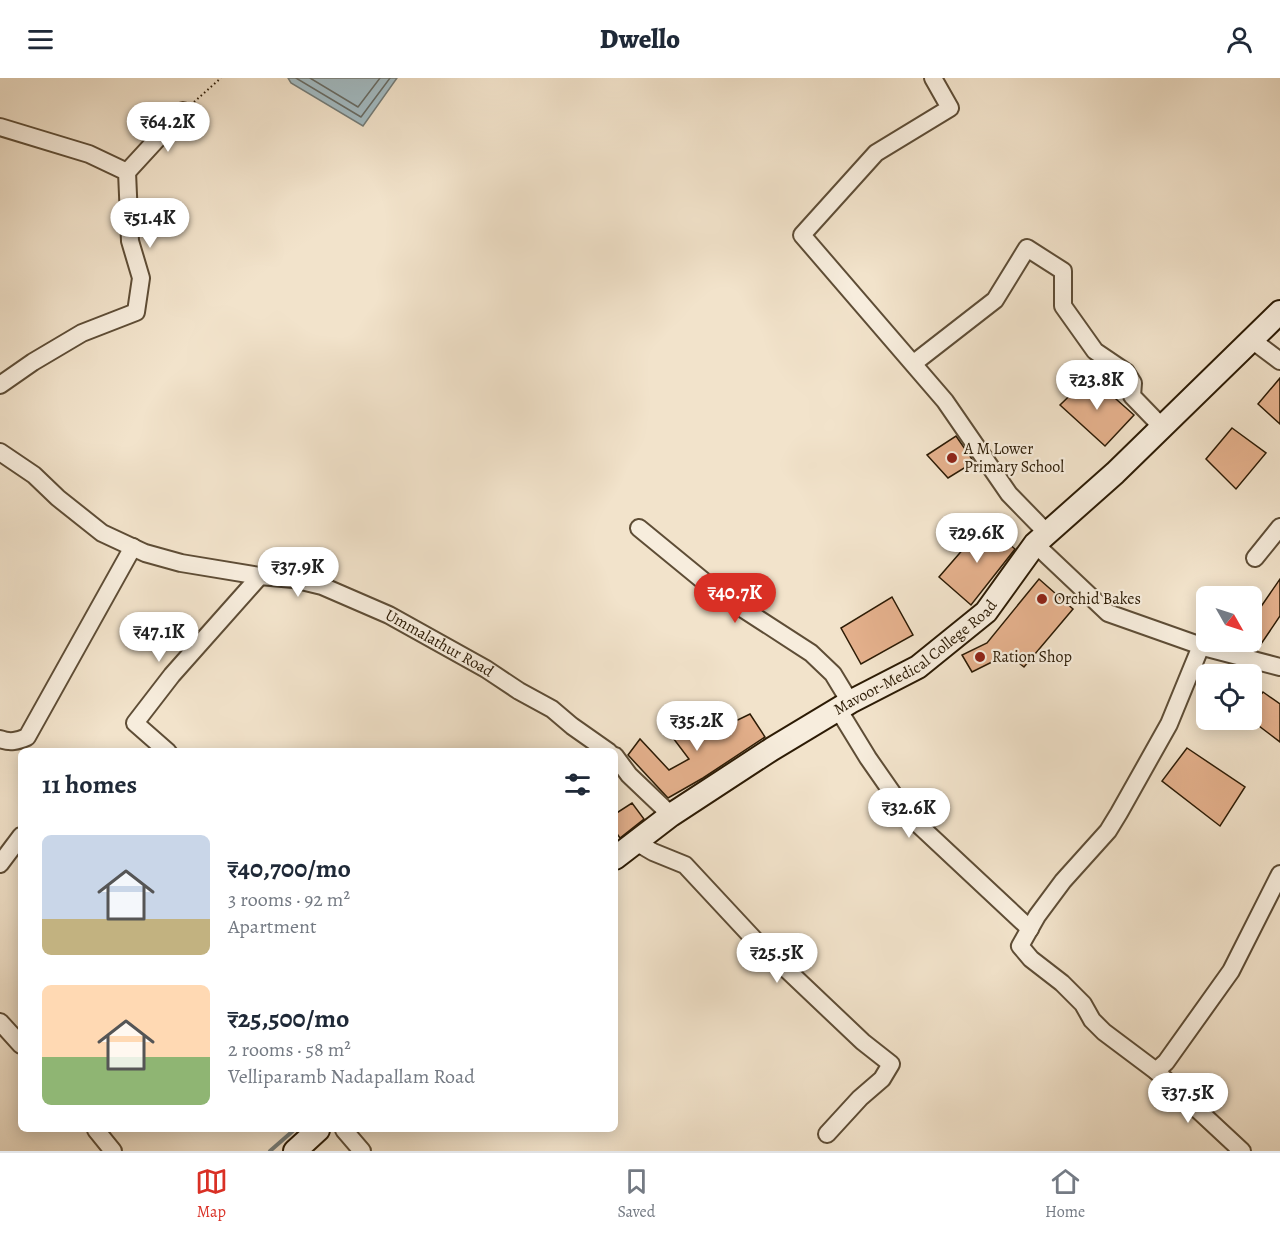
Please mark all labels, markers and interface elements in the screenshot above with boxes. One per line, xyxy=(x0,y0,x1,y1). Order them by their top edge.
text: Dwello xyxy=(600,21,680,57)
icon: menu xyxy=(24,23,57,56)
icon: person xyxy=(1223,23,1256,56)
pin: ₹64.2K xyxy=(119,102,217,153)
text: ₹64.2K xyxy=(141,108,195,135)
pin: ₹51.4K xyxy=(101,198,199,249)
text: ₹51.4K xyxy=(124,204,176,231)
pin: ₹23.8K xyxy=(1048,360,1146,411)
text: ₹23.8K xyxy=(1070,366,1124,393)
place label: A M Lower Primary School xyxy=(963,438,1064,478)
marker: A M Lower Primary School xyxy=(945,451,959,465)
pin: ₹29.6K xyxy=(928,513,1026,564)
text: ₹29.6K xyxy=(950,519,1004,546)
pin: ₹37.9K xyxy=(249,547,347,598)
text: ₹37.9K xyxy=(272,553,324,580)
pin: ₹40.7K xyxy=(686,573,784,624)
text: ₹40.7K xyxy=(708,579,762,606)
north arrow xyxy=(1196,586,1262,652)
map controls xyxy=(1196,586,1262,730)
place label: Orchid Bakes xyxy=(1054,588,1141,610)
marker: Orchid Bakes xyxy=(1035,592,1049,606)
street label: Mavoor-Medical College Road xyxy=(830,595,1003,720)
street label: Ummalathur Road xyxy=(381,604,498,682)
pin: ₹47.1K xyxy=(110,612,208,663)
text: ₹47.1K xyxy=(133,618,185,645)
place label: Ration Shop xyxy=(992,646,1072,668)
marker: Ration Shop xyxy=(973,650,987,664)
button: locate xyxy=(1196,664,1262,730)
pin: ₹35.2K xyxy=(648,701,746,752)
text: ₹35.2K xyxy=(671,707,723,734)
text: 11 homes xyxy=(42,767,137,802)
icon: filters xyxy=(561,768,594,801)
pin: ₹32.6K xyxy=(860,788,958,839)
text: ₹32.6K xyxy=(882,794,936,821)
text: ₹40,700/mo xyxy=(228,851,351,886)
icon: home xyxy=(90,859,162,931)
text: 3 rooms · 92 m² xyxy=(228,886,350,913)
text: Apartment xyxy=(228,913,317,940)
pin: ₹25.5K xyxy=(728,933,826,984)
text: ₹25.5K xyxy=(751,939,803,966)
text: ₹25,500/mo xyxy=(228,1001,349,1036)
icon: home xyxy=(90,1009,162,1081)
text: 2 rooms · 58 m² xyxy=(228,1036,351,1063)
text: Velliparamb Nadapallam Road xyxy=(228,1063,475,1090)
pin: ₹37.5K xyxy=(1139,1073,1237,1124)
text: ₹37.5K xyxy=(1162,1079,1214,1106)
tab: Map xyxy=(195,1165,228,1223)
tab: Saved xyxy=(617,1165,655,1223)
tab: Home xyxy=(1045,1165,1085,1223)

